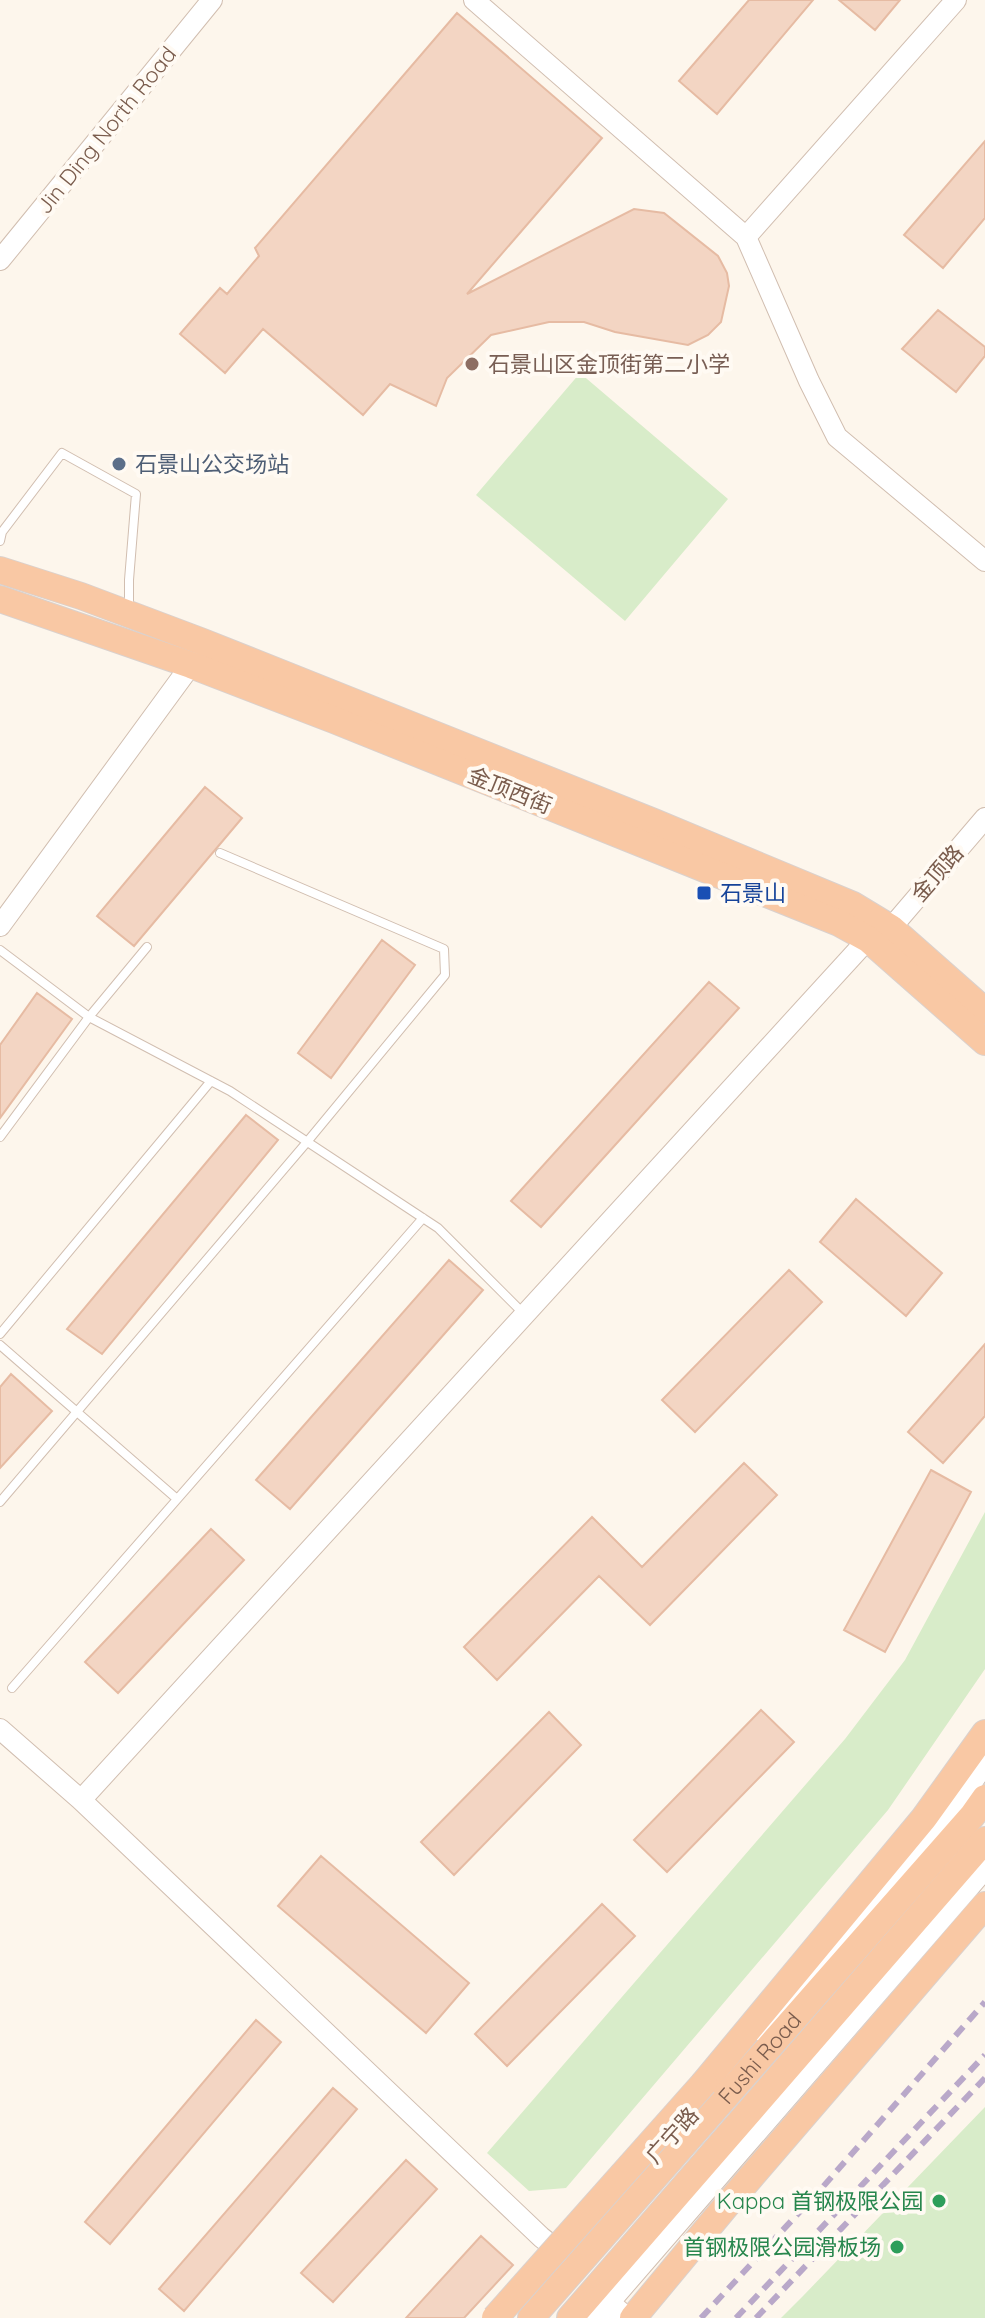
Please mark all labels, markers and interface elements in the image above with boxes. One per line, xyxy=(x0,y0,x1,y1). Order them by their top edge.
street label: Jin Ding North Road xyxy=(30,41,182,219)
place label: 石景山区金顶街第二小学 xyxy=(488,350,730,378)
marker: 石景山区金顶街第二小学 xyxy=(463,355,481,373)
place label: 石景山公交场站 xyxy=(135,450,289,478)
marker: 石景山公交场站 xyxy=(110,455,128,473)
street label: 金顶西街 xyxy=(464,761,556,819)
street label: 金顶路 xyxy=(905,839,969,907)
place label: 石景山 xyxy=(720,879,786,907)
marker: 石景山 xyxy=(695,884,713,902)
street label: Fushi Road xyxy=(712,2006,807,2110)
street label: 广宁路 xyxy=(640,2101,704,2169)
place label: Kappa 首钢极限公园 xyxy=(717,2187,923,2215)
marker: Kappa 首钢极限公园 xyxy=(930,2192,948,2210)
place label: 首钢极限公园滑板场 xyxy=(683,2233,881,2261)
marker: 首钢极限公园滑板场 xyxy=(888,2238,906,2256)

